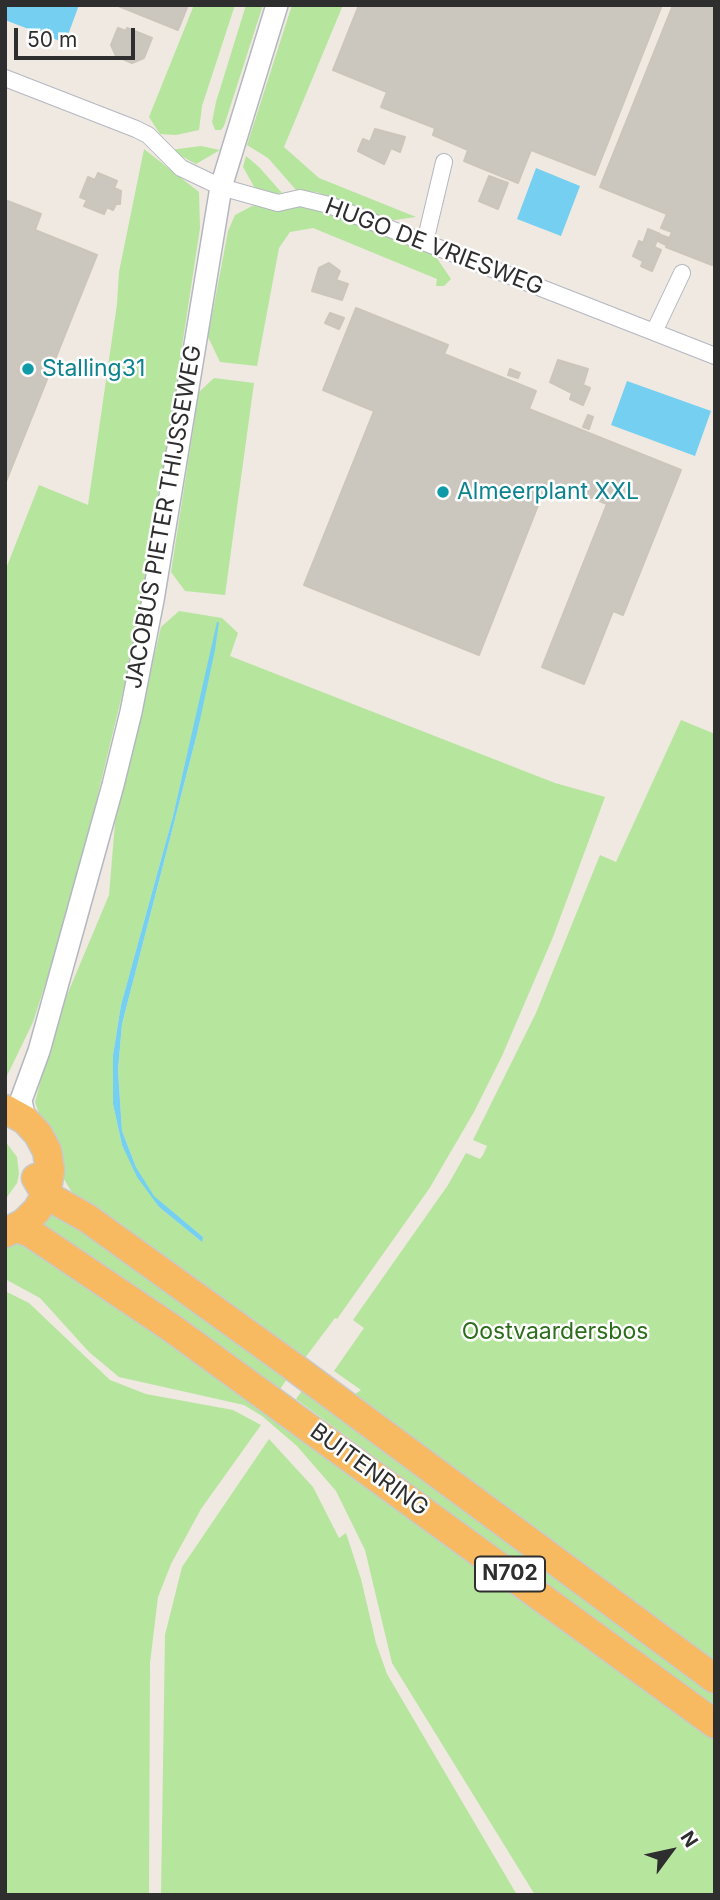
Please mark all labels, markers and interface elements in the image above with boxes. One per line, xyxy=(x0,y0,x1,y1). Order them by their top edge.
scale bar xyxy=(18,14,138,58)
text: 50 m xyxy=(27,27,77,52)
street label: HUGO DE VRIESWEG xyxy=(321,193,547,301)
street label: JACOBUS PIETER THIJSSEWEG xyxy=(120,343,208,691)
place label: Stalling31 xyxy=(42,355,145,383)
marker: Stalling31 xyxy=(20,361,36,377)
place label: Almeerplant XXL xyxy=(457,478,639,506)
marker: Almeerplant XXL xyxy=(435,484,451,500)
park label: Oostvaardersbos xyxy=(462,1318,648,1346)
street label: BUITENRING xyxy=(304,1418,434,1522)
road number: N702 xyxy=(475,1556,545,1592)
north arrow xyxy=(636,1816,706,1886)
text: N xyxy=(675,1827,703,1852)

